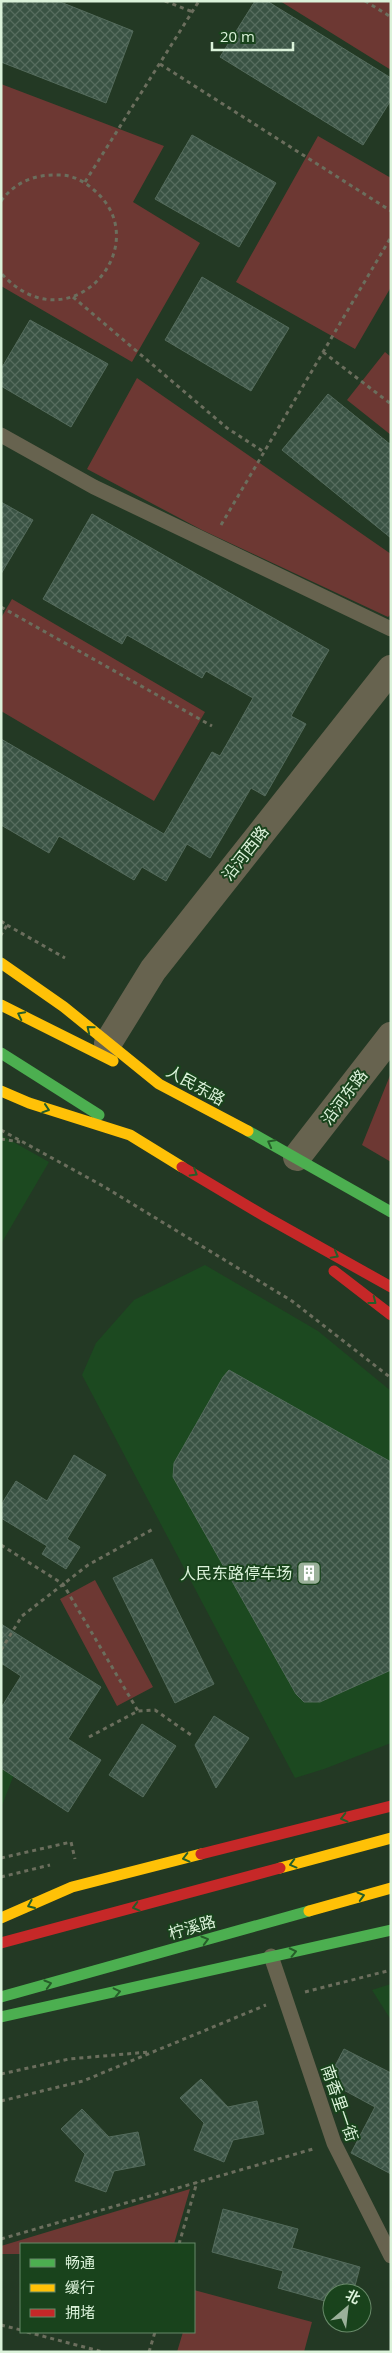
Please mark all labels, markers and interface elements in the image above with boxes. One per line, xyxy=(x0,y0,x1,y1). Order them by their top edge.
scale bar xyxy=(212,20,293,52)
text: 20 m xyxy=(220,26,255,46)
street label: 沿河西路 xyxy=(217,821,273,885)
one-way arrow xyxy=(17,1011,26,1022)
one-way arrow xyxy=(87,1025,96,1034)
street label: 人民东路 xyxy=(163,1060,229,1110)
street label: 沿河东路 xyxy=(316,1065,372,1129)
one-way arrow xyxy=(42,1103,50,1113)
one-way arrow xyxy=(267,1140,276,1150)
one-way arrow xyxy=(189,1167,198,1177)
one-way arrow xyxy=(329,1249,338,1259)
one-way arrow xyxy=(367,1296,376,1304)
building icon: 人民东路停车场 xyxy=(296,1560,322,1586)
place label: 人民东路停车场 xyxy=(180,1562,292,1584)
one-way arrow xyxy=(339,1812,348,1823)
one-way arrow xyxy=(182,1852,191,1863)
one-way arrow xyxy=(290,1859,298,1869)
one-way arrow xyxy=(357,1892,365,1902)
one-way arrow xyxy=(27,1899,36,1909)
one-way arrow xyxy=(133,1901,141,1911)
street label: 柠溪路 xyxy=(166,1910,218,1944)
one-way arrow xyxy=(200,1935,209,1946)
one-way arrow xyxy=(288,1947,297,1958)
one-way arrow xyxy=(44,1979,52,1989)
one-way arrow xyxy=(113,1987,122,1998)
street label: 南香里一街 xyxy=(317,2062,363,2144)
legend xyxy=(20,2243,195,2333)
text: 畅通 xyxy=(65,2252,95,2272)
text: 缓行 xyxy=(65,2277,95,2297)
north arrow xyxy=(322,2283,372,2333)
text: 北 xyxy=(343,2284,364,2308)
text: 拥堵 xyxy=(65,2302,95,2322)

